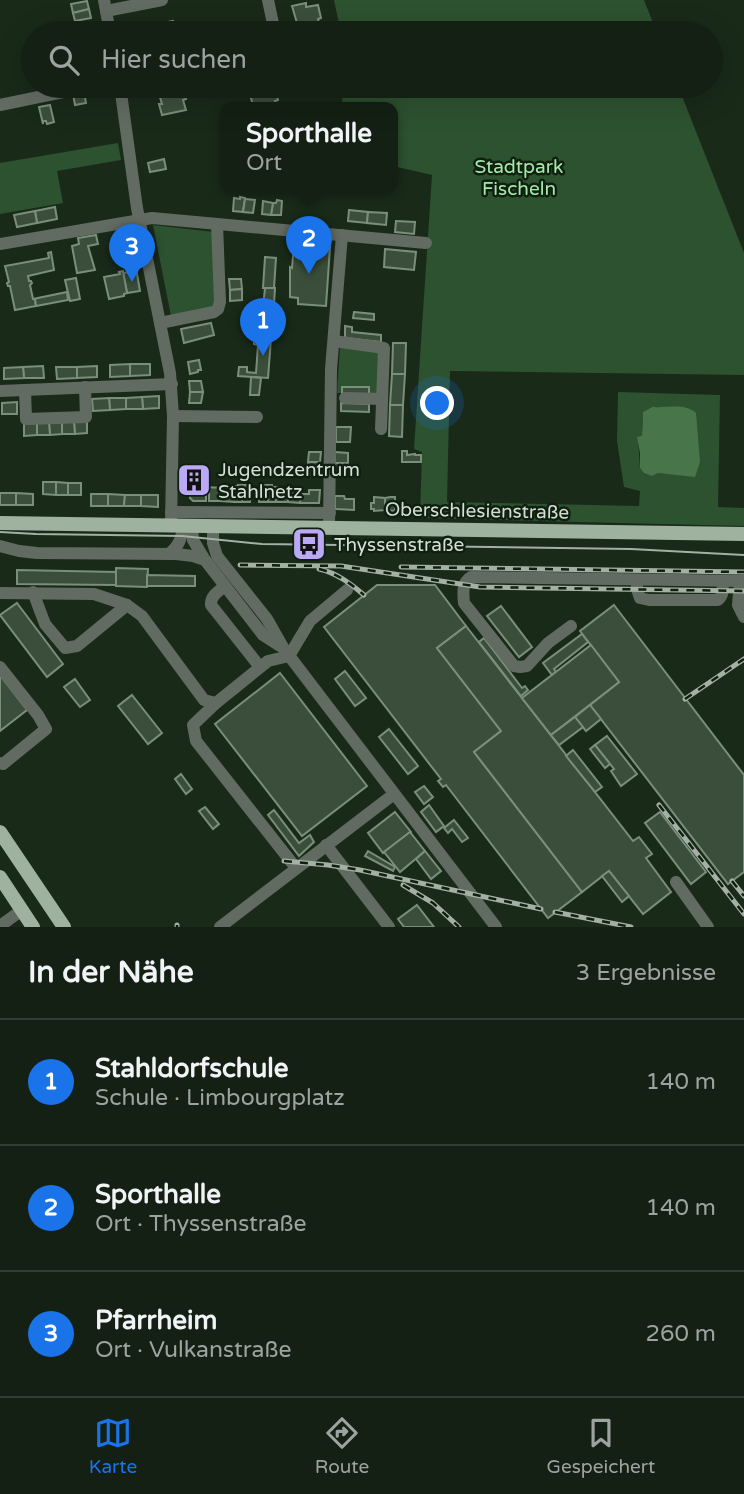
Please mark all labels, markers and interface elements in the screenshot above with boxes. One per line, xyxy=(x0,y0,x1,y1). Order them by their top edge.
search box xyxy=(21,21,723,98)
icon: search xyxy=(45,41,83,79)
text: Hier suchen xyxy=(101,44,247,75)
popup xyxy=(220,102,398,193)
text: Sporthalle xyxy=(246,118,372,149)
text: Ort xyxy=(246,149,282,177)
park label: Stadtpark Fischeln xyxy=(475,156,563,200)
pin: 2 xyxy=(286,216,332,274)
pin: 3 xyxy=(109,224,155,282)
pin: 1 xyxy=(240,298,286,356)
your location xyxy=(420,386,454,420)
place label: Jugendzentrum Stahlnetz xyxy=(218,459,360,503)
building icon: Jugendzentrum Stahlnetz xyxy=(175,461,213,499)
street label: Oberschlesienstraße xyxy=(385,498,569,524)
bus stop icon: Thyssenstraße xyxy=(290,525,328,563)
place label: Thyssenstraße xyxy=(334,534,464,556)
text: In der Nähe xyxy=(28,954,194,991)
text: 3 Ergebnisse xyxy=(576,959,716,987)
text: Stahldorfschule xyxy=(95,1053,289,1084)
text: 1 xyxy=(44,1068,58,1096)
text: 140 m xyxy=(646,1068,716,1096)
text: Schule · Limbourgplatz xyxy=(95,1084,345,1112)
text: Sporthalle xyxy=(95,1179,221,1210)
text: 2 xyxy=(44,1194,58,1222)
text: 140 m xyxy=(646,1194,716,1222)
text: Ort · Thyssenstraße xyxy=(95,1210,307,1238)
text: Pfarrheim xyxy=(95,1305,217,1336)
text: 3 xyxy=(44,1320,58,1348)
text: 260 m xyxy=(646,1320,716,1348)
text: Ort · Vulkanstraße xyxy=(95,1336,291,1364)
tab: Karte xyxy=(89,1414,137,1478)
tab: Route xyxy=(315,1414,369,1478)
tab: Gespeichert xyxy=(547,1414,655,1478)

